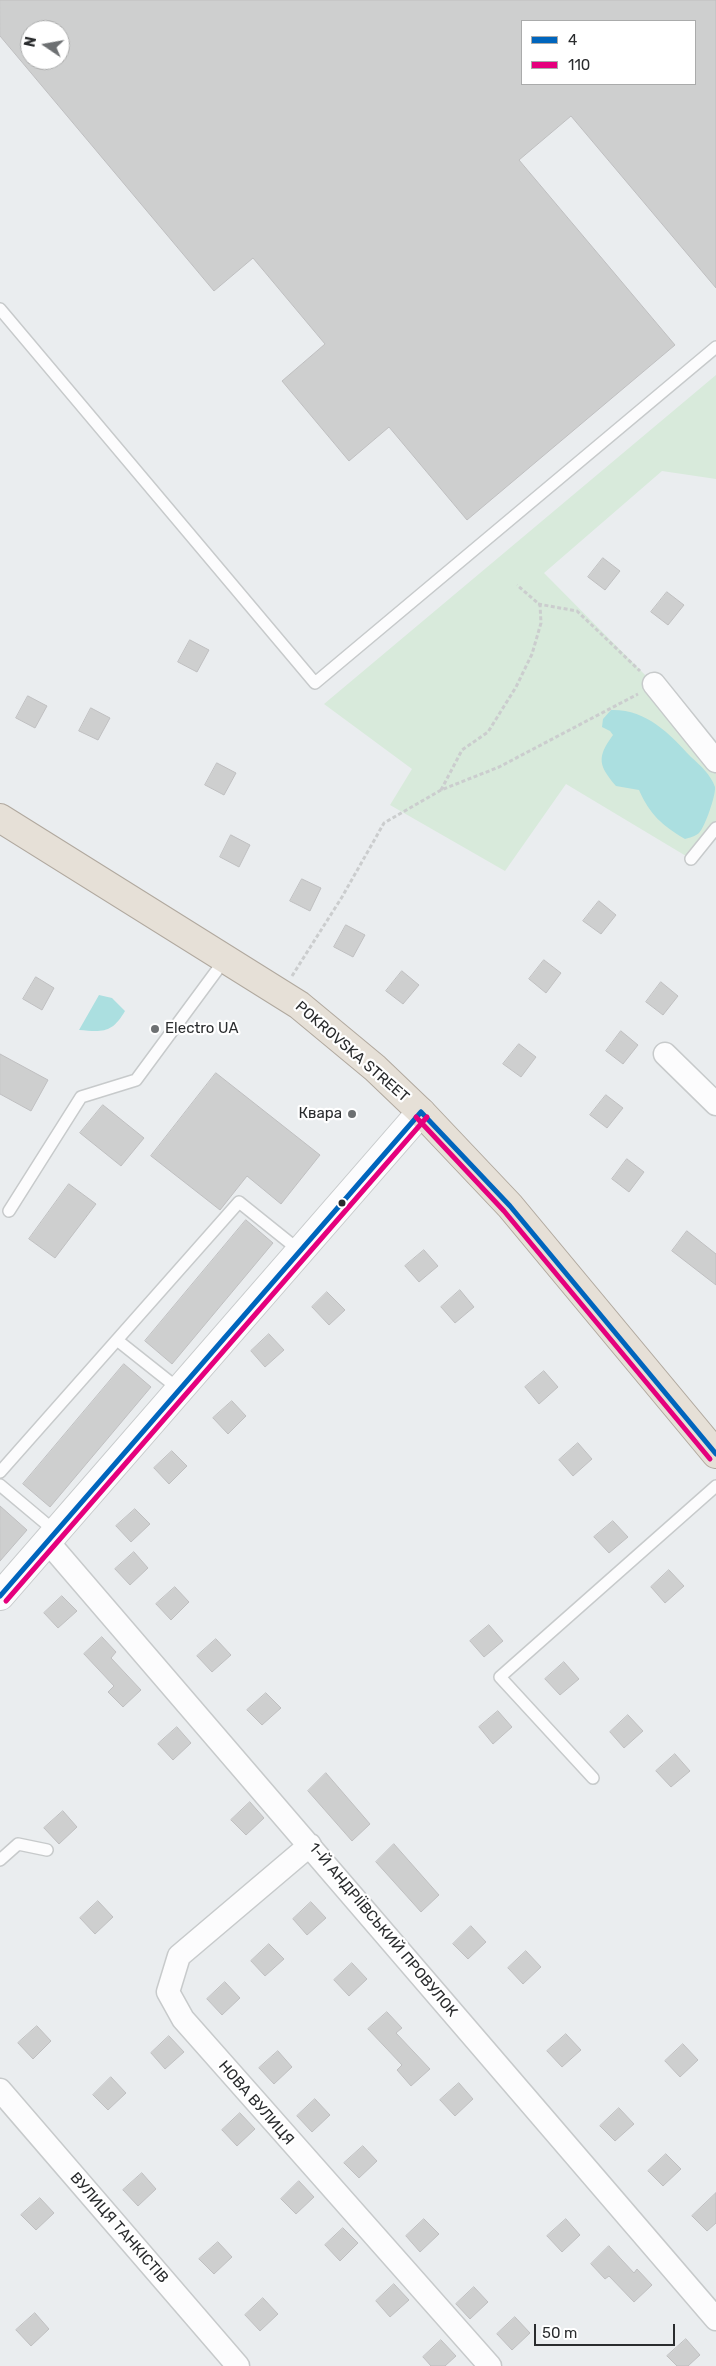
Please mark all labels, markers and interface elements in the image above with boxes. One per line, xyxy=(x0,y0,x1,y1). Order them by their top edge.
north arrow xyxy=(20,20,70,70)
legend xyxy=(521,20,696,85)
text: 4 xyxy=(568,31,577,49)
text: N xyxy=(21,35,40,49)
text: 110 xyxy=(568,56,590,74)
street label: POKROVSKA STREET xyxy=(292,998,412,1106)
place label: Electro UA xyxy=(165,1020,238,1038)
marker: Electro UA xyxy=(149,1023,161,1035)
place label: Квара xyxy=(298,1105,342,1123)
marker: Квара xyxy=(346,1108,358,1120)
unlabelled marker xyxy=(337,1198,347,1208)
street label: 1-Й АНДРІЇВСЬКИЙ ПРОВУЛОК xyxy=(305,1839,461,2021)
street label: НОВА ВУЛИЦЯ xyxy=(215,2057,297,2149)
street label: ВУЛИЦЯ ТАНКІСТІВ xyxy=(66,2169,172,2287)
scale bar xyxy=(536,2314,677,2346)
text: 50 m xyxy=(542,2324,577,2342)

